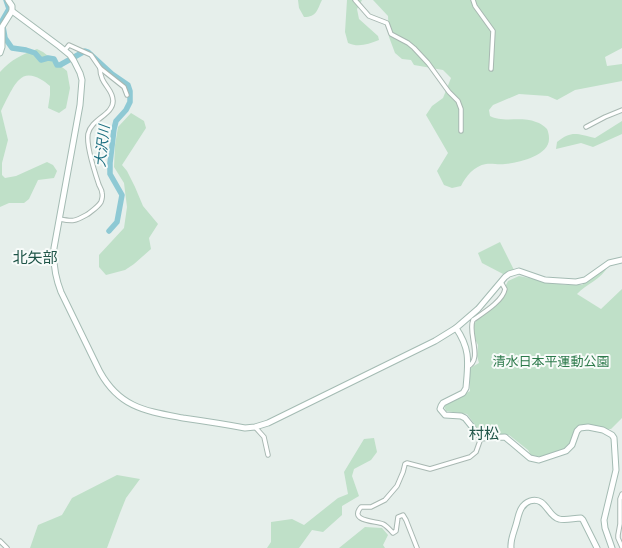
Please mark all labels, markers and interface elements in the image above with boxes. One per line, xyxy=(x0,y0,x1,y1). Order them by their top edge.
water label: 大沢川 xyxy=(92,122,112,168)
district label: 北矢部 xyxy=(12,249,58,266)
park label: 清水日本平運動公園 xyxy=(492,354,610,369)
district label: 村松 xyxy=(469,425,499,442)

